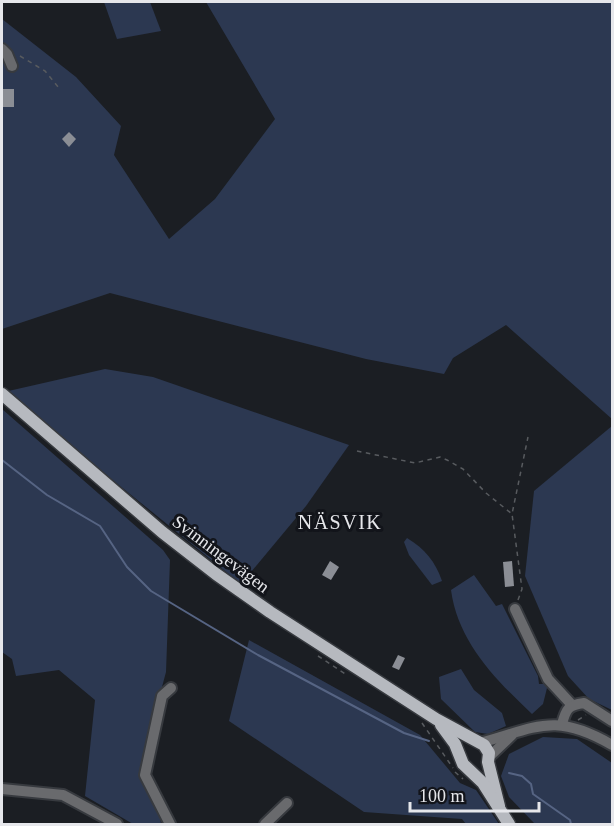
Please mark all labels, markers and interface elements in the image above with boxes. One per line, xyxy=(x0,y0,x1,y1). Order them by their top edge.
street label: Svinningevägen xyxy=(169,511,273,597)
district label: NÄSVIK xyxy=(298,511,382,533)
scale bar xyxy=(410,775,539,813)
text: 100 m xyxy=(419,786,465,806)

